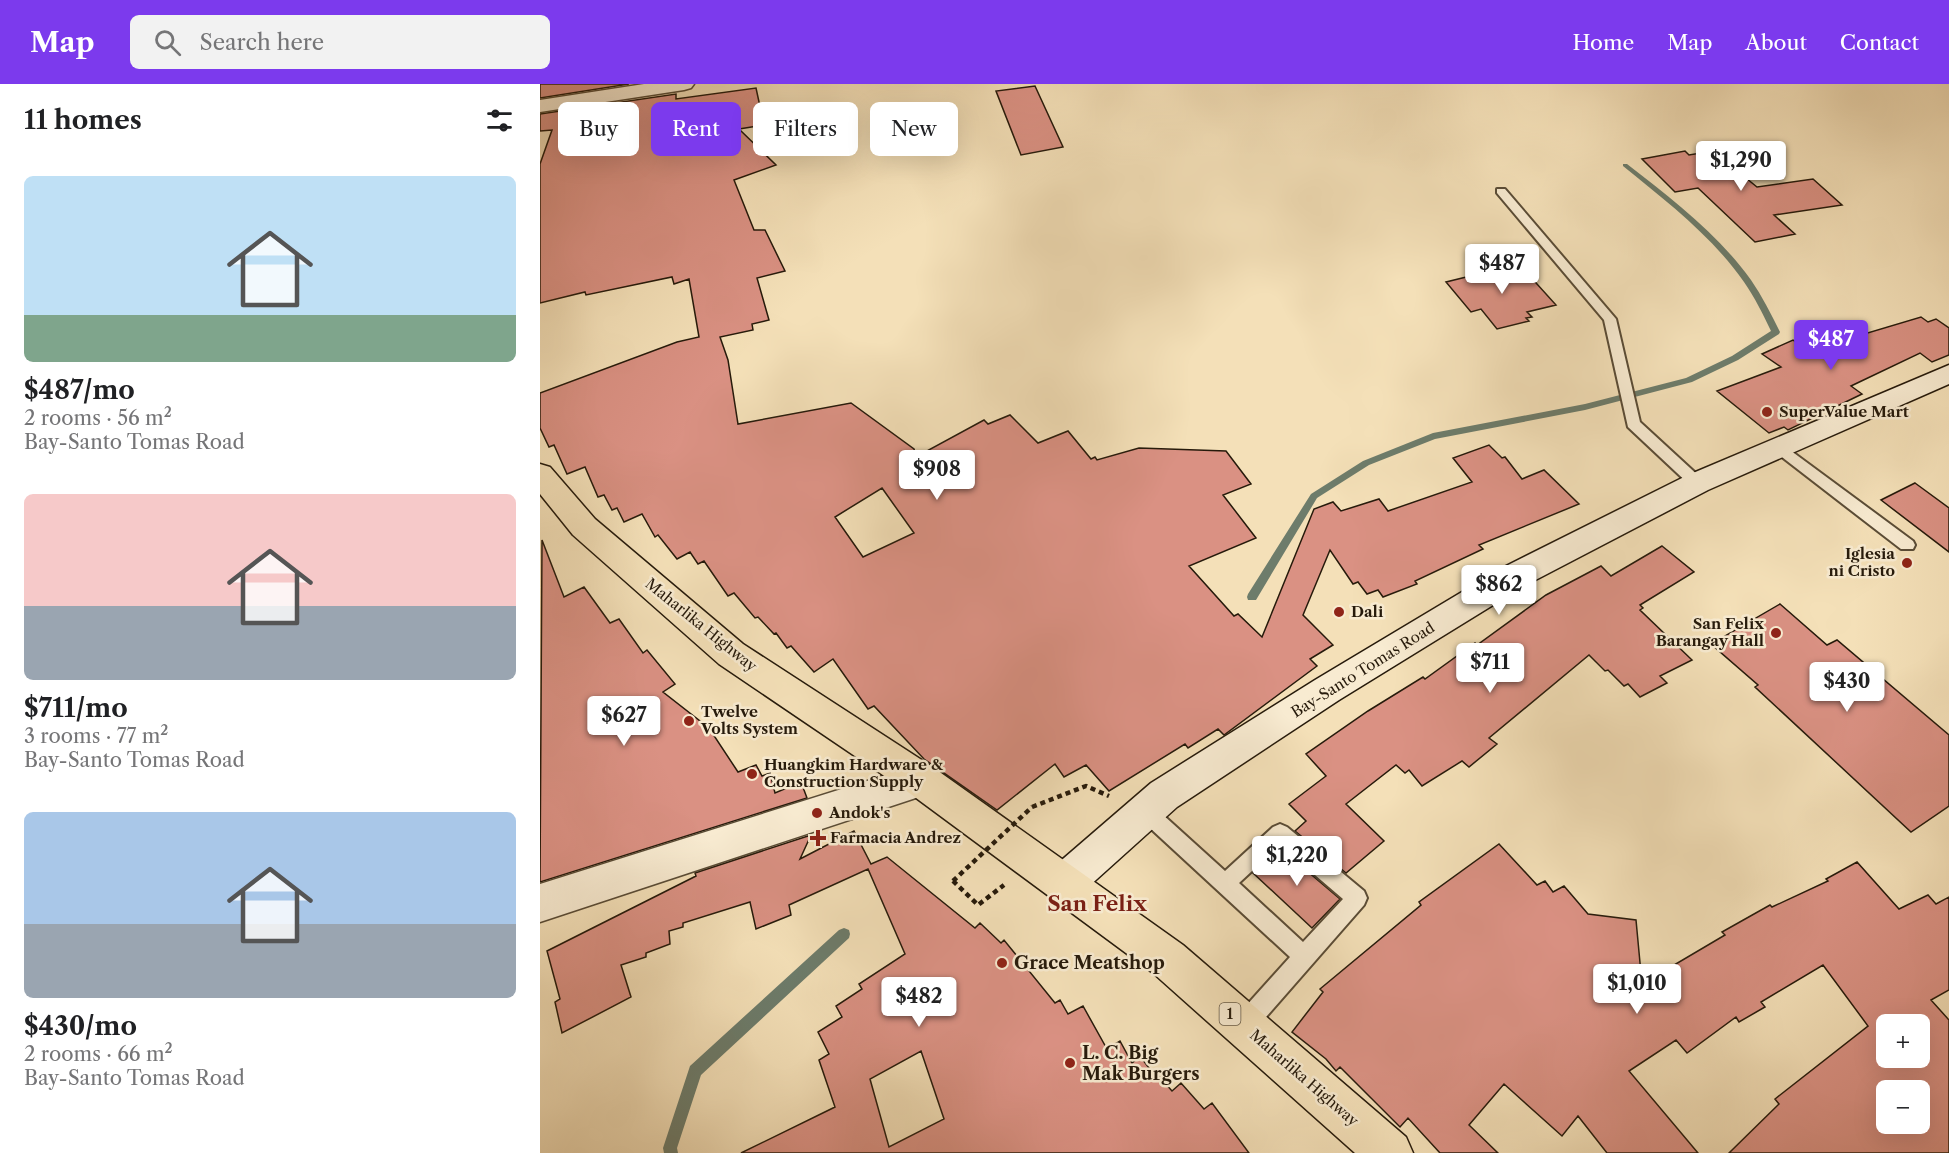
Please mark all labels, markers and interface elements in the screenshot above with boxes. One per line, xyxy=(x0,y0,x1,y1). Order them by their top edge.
search box xyxy=(130,15,550,69)
text: Map xyxy=(30,25,94,59)
icon: search xyxy=(151,26,184,59)
text: Search here xyxy=(199,29,324,56)
text: Home xyxy=(1573,30,1634,55)
text: Map xyxy=(1667,30,1712,55)
text: About xyxy=(1745,30,1807,55)
text: Contact xyxy=(1840,30,1919,55)
chip: Buy xyxy=(558,102,639,156)
chip: Rent xyxy=(651,102,741,156)
chip: Filters xyxy=(753,102,858,156)
chip: New xyxy=(870,102,958,156)
text: 11 homes xyxy=(24,104,142,136)
icon: filters xyxy=(483,104,516,137)
pin: $1,290 xyxy=(1692,141,1790,192)
text: $1,290 xyxy=(1710,148,1772,172)
icon: home xyxy=(216,215,324,323)
pin: $487 xyxy=(1466,244,1538,295)
text: $487 xyxy=(1479,251,1525,275)
pin: $487 xyxy=(1795,320,1867,371)
text: $487 xyxy=(1808,327,1854,351)
text: $487/mo xyxy=(24,374,135,406)
place label: SuperValue Mart xyxy=(1779,402,1909,421)
marker: SuperValue Mart xyxy=(1760,405,1774,419)
text: 2 rooms · 56 m² xyxy=(24,406,172,430)
text: Bay-Santo Tomas Road xyxy=(24,430,245,454)
pin: $908 xyxy=(901,450,973,501)
text: $908 xyxy=(913,457,961,481)
icon: home xyxy=(216,533,324,641)
place label: Iglesia ni Cristo xyxy=(1828,544,1895,580)
marker: Iglesia ni Cristo xyxy=(1900,556,1914,570)
pin: $862 xyxy=(1463,565,1535,616)
text: $862 xyxy=(1475,572,1523,596)
street label: Maharlika Highway xyxy=(642,574,761,676)
place label: Dali xyxy=(1351,602,1384,621)
marker: Dali xyxy=(1332,605,1346,619)
place label: San Felix Barangay Hall xyxy=(1656,614,1764,650)
street label: Bay-Santo Tomas Road xyxy=(1287,618,1438,722)
marker: San Felix Barangay Hall xyxy=(1769,626,1783,640)
pin: $711 xyxy=(1454,643,1526,694)
text: $711 xyxy=(1470,650,1510,674)
pin: $430 xyxy=(1811,662,1883,713)
text: $430 xyxy=(1823,669,1871,693)
text: $711/mo xyxy=(24,692,128,724)
pin: $627 xyxy=(588,696,660,747)
place label: Twelve Volts System xyxy=(700,702,798,738)
text: $627 xyxy=(601,703,647,727)
marker: Twelve Volts System xyxy=(682,714,696,728)
text: 3 rooms · 77 m² xyxy=(24,724,168,748)
text: Bay-Santo Tomas Road xyxy=(24,748,245,772)
place label: Huangkim Hardware & Construction Supply xyxy=(764,755,944,791)
marker: Huangkim Hardware & Construction Supply xyxy=(745,767,759,781)
place label: Andok's xyxy=(828,803,890,822)
marker: Andok's xyxy=(810,806,824,820)
place label: Farmacia Andrez xyxy=(830,828,961,847)
marker: Farmacia Andrez xyxy=(811,831,825,845)
pin: $1,220 xyxy=(1248,836,1346,887)
text: $1,220 xyxy=(1266,843,1328,867)
icon: home xyxy=(216,851,324,959)
district label: San Felix xyxy=(1047,891,1147,916)
place label: Grace Meatshop xyxy=(1014,952,1165,974)
marker: Grace Meatshop xyxy=(995,956,1009,970)
pin: $1,010 xyxy=(1588,964,1686,1015)
text: $1,010 xyxy=(1607,971,1667,995)
pin: $482 xyxy=(883,977,955,1028)
text: $482 xyxy=(895,984,943,1008)
road number: 1 xyxy=(1220,1003,1240,1025)
text: $430/mo xyxy=(24,1010,137,1042)
map controls xyxy=(1876,1014,1930,1134)
button: + xyxy=(1876,1014,1930,1068)
street label: Maharlika Highway xyxy=(1246,1025,1363,1130)
text: 2 rooms · 66 m² xyxy=(24,1042,173,1066)
place label: L. C. Big Mak Burgers xyxy=(1082,1042,1200,1085)
marker: L. C. Big Mak Burgers xyxy=(1063,1056,1077,1070)
text: Bay-Santo Tomas Road xyxy=(24,1066,245,1090)
button: − xyxy=(1876,1080,1930,1134)

